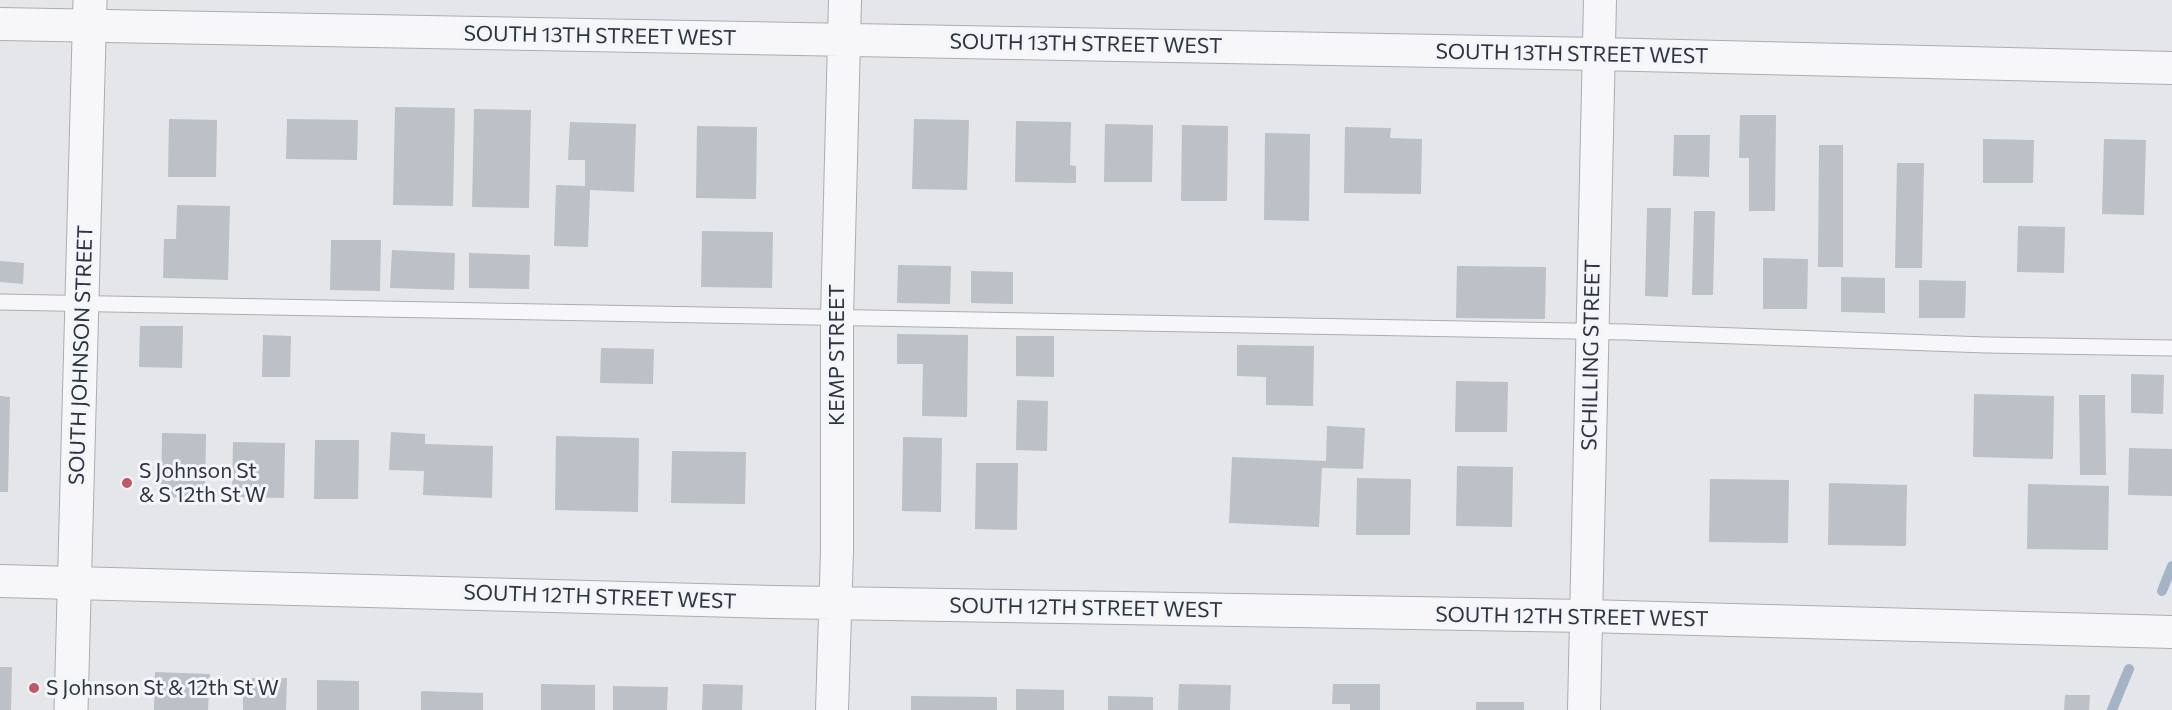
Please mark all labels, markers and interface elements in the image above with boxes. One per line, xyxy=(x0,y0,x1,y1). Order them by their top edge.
street label: SOUTH 13TH STREET WEST xyxy=(463,21,737,51)
street label: SOUTH 13TH STREET WEST xyxy=(949,29,1223,59)
street label: SOUTH 13TH STREET WEST xyxy=(1435,39,1709,69)
street label: SOUTH JOHNSON STREET xyxy=(64,225,98,485)
street label: SCHILLING STREET xyxy=(1577,259,1605,451)
street label: KEMP STREET xyxy=(824,284,850,426)
place label: S Johnson St & S 12th St W xyxy=(139,458,266,508)
marker: S Johnson St & S 12th St W xyxy=(120,476,134,490)
street label: SOUTH 12TH STREET WEST xyxy=(463,580,737,614)
street label: SOUTH 12TH STREET WEST xyxy=(949,593,1223,623)
street label: SOUTH 12TH STREET WEST xyxy=(1435,602,1709,632)
place label: S Johnson St & 12th St W xyxy=(46,675,279,701)
marker: S Johnson St & 12th St W xyxy=(27,681,41,695)

